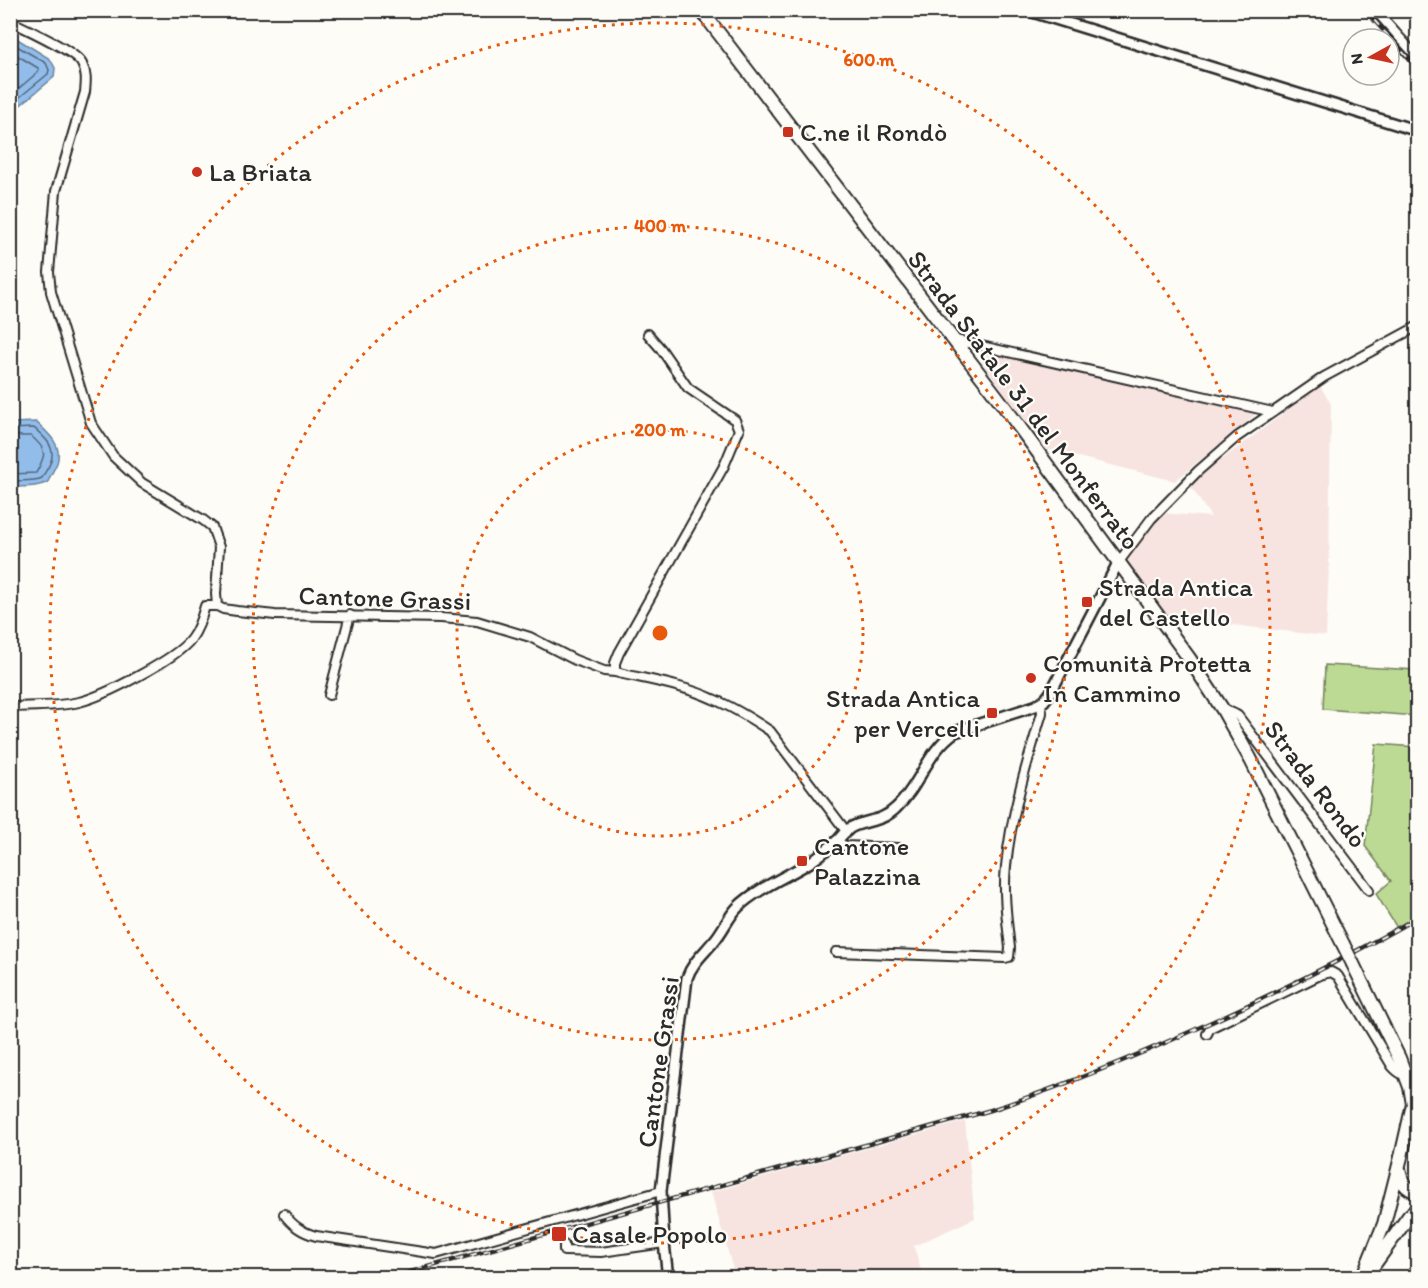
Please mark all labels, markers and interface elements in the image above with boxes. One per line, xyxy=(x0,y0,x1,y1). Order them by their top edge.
north arrow xyxy=(1341,27,1401,87)
text: 600 m xyxy=(844,49,895,71)
text: N xyxy=(1346,52,1367,66)
place label: C.ne il Rondò xyxy=(800,116,947,148)
marker: C.ne il Rondò xyxy=(781,125,795,139)
place label: La Briata xyxy=(209,156,312,188)
marker: La Briata xyxy=(190,165,204,179)
text: 400 m xyxy=(634,215,687,237)
street label: Strada Statale 31 del Monferrato xyxy=(901,244,1147,556)
text: 200 m xyxy=(635,419,686,441)
place label: Strada Antica del Castello xyxy=(1099,571,1253,633)
street label: Cantone Grassi xyxy=(298,579,472,617)
marker: Strada Antica del Castello xyxy=(1080,595,1094,609)
centre of rings xyxy=(650,623,670,643)
place label: Comunità Protetta In Cammino xyxy=(1043,647,1252,709)
marker: Comunità Protetta In Cammino xyxy=(1024,671,1038,685)
place label: Strada Antica per Vercelli xyxy=(826,682,980,744)
marker: Strada Antica per Vercelli xyxy=(985,706,999,720)
street label: Strada Rondò xyxy=(1258,714,1374,854)
place label: Cantone Palazzina xyxy=(814,830,921,892)
marker: Cantone Palazzina xyxy=(795,854,809,868)
street label: Cantone Grassi xyxy=(630,974,686,1150)
place label: Casale Popolo xyxy=(572,1218,727,1250)
marker: Casale Popolo xyxy=(550,1225,568,1243)

